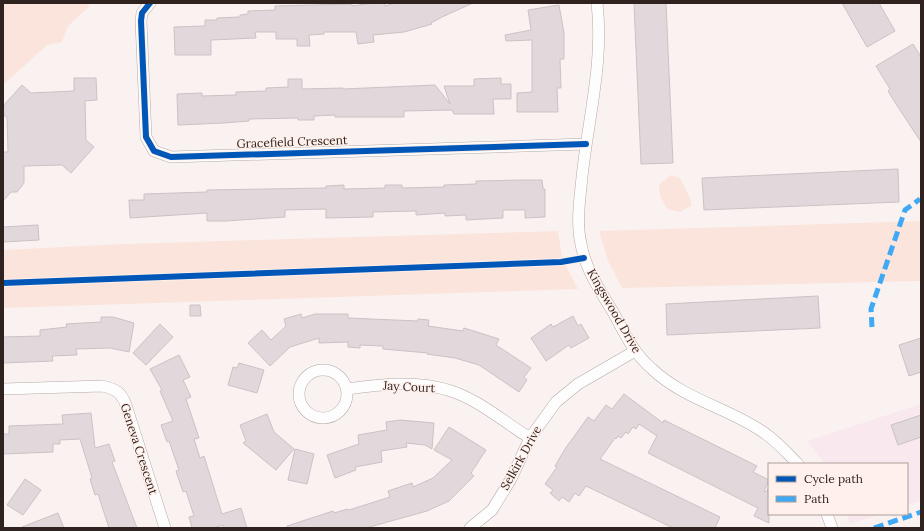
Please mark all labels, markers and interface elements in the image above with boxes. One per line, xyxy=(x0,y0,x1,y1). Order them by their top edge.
street label: Gracefield Crescent xyxy=(236,132,348,151)
street label: Kingswood Drive xyxy=(584,266,645,356)
street label: Jay Court xyxy=(381,378,436,395)
street label: Geneva Crescent xyxy=(118,401,161,497)
street label: Selkirk Drive xyxy=(497,423,545,493)
legend xyxy=(768,463,908,515)
text: Cycle path xyxy=(804,471,863,486)
text: Path xyxy=(804,491,829,506)

